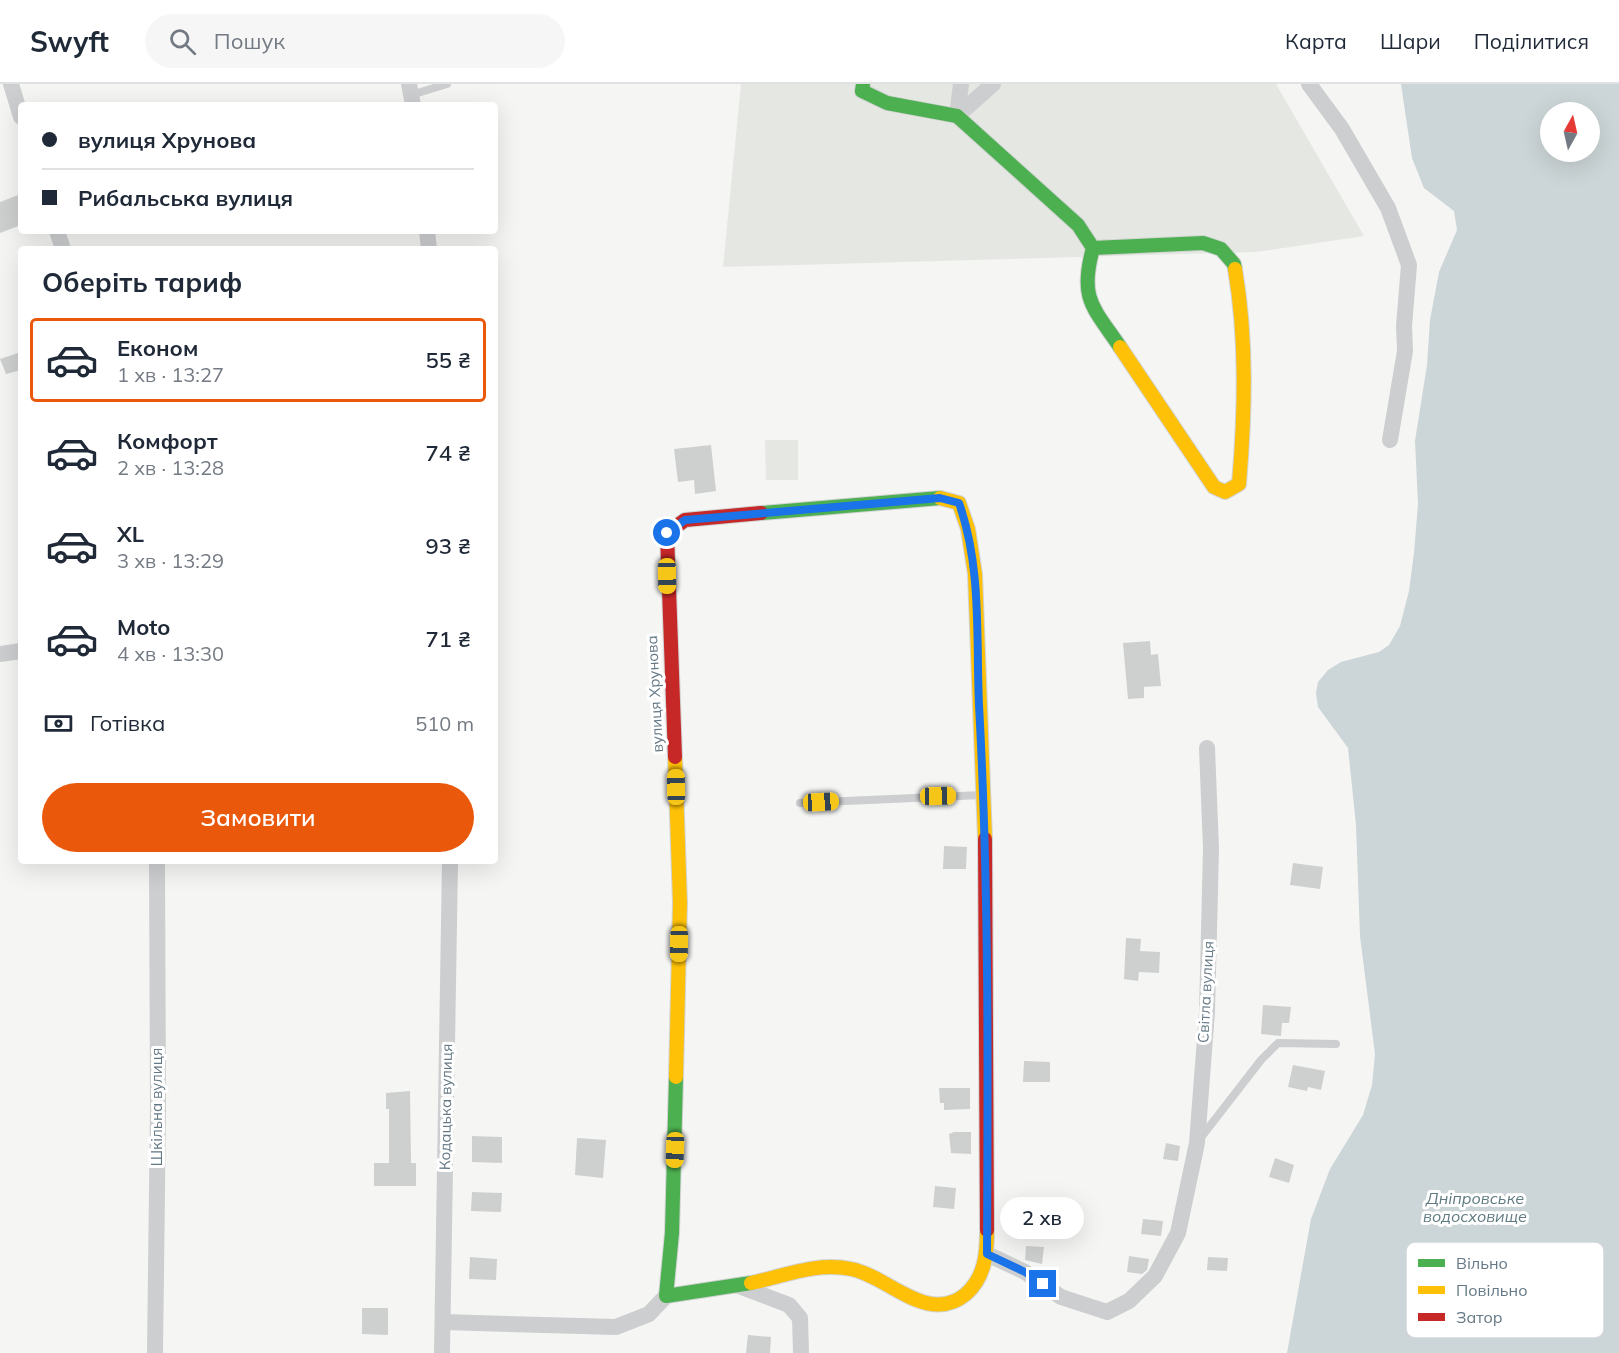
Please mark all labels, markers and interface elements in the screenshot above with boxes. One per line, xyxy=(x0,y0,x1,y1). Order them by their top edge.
search box xyxy=(145,14,565,68)
text: Swyft xyxy=(30,24,109,59)
icon: search xyxy=(166,25,199,58)
text: Пошук xyxy=(214,27,285,55)
text: Карта xyxy=(1285,28,1347,54)
text: Шари xyxy=(1380,28,1441,54)
text: Поділитися xyxy=(1474,28,1589,54)
north arrow xyxy=(1540,102,1600,162)
map controls xyxy=(1540,102,1600,162)
text: вулиця Хрунова xyxy=(78,126,256,154)
text: Рибальська вулиця xyxy=(78,184,293,212)
text: Оберіть тариф xyxy=(42,265,242,299)
icon: car xyxy=(45,333,99,387)
text: Економ xyxy=(117,334,198,362)
text: 55 ₴ xyxy=(426,346,471,374)
text: 1 хв · 13:27 xyxy=(117,362,224,387)
icon: car xyxy=(45,426,99,480)
text: Комфорт xyxy=(117,427,218,455)
text: 74 ₴ xyxy=(426,439,471,467)
text: 2 хв · 13:28 xyxy=(117,455,224,480)
icon: car xyxy=(45,519,99,573)
route start xyxy=(653,519,680,546)
text: XL xyxy=(117,520,144,548)
text: 93 ₴ xyxy=(426,532,471,560)
text: 3 хв · 13:29 xyxy=(117,548,224,573)
car xyxy=(658,558,676,594)
icon: car xyxy=(45,612,99,666)
text: Moto xyxy=(117,613,170,641)
text: 71 ₴ xyxy=(426,625,471,653)
street label: вулиця Хрунова xyxy=(642,635,667,753)
text: 4 хв · 13:30 xyxy=(117,641,224,666)
icon: cash xyxy=(42,707,75,740)
text: Готівка xyxy=(90,709,165,737)
text: 510 m xyxy=(415,711,474,736)
car xyxy=(667,769,685,805)
button: Замовити xyxy=(42,783,474,852)
car xyxy=(920,787,956,805)
car xyxy=(803,792,839,812)
car xyxy=(670,926,688,962)
street label: Світла вулиця xyxy=(1193,940,1218,1043)
street label: Кодацька вулиця xyxy=(435,1044,456,1170)
street label: Шкільна вулиця xyxy=(147,1048,166,1166)
car xyxy=(665,1132,685,1168)
water label: Дніпровське водосховище xyxy=(1423,1188,1527,1226)
callout: 2 хв xyxy=(1001,1197,1085,1239)
text: 2 хв xyxy=(1022,1205,1062,1230)
legend xyxy=(1406,1242,1604,1338)
text: Вільно xyxy=(1456,1253,1508,1273)
route end xyxy=(1029,1270,1056,1297)
text: Повільно xyxy=(1456,1280,1527,1300)
text: Затор xyxy=(1456,1307,1503,1327)

